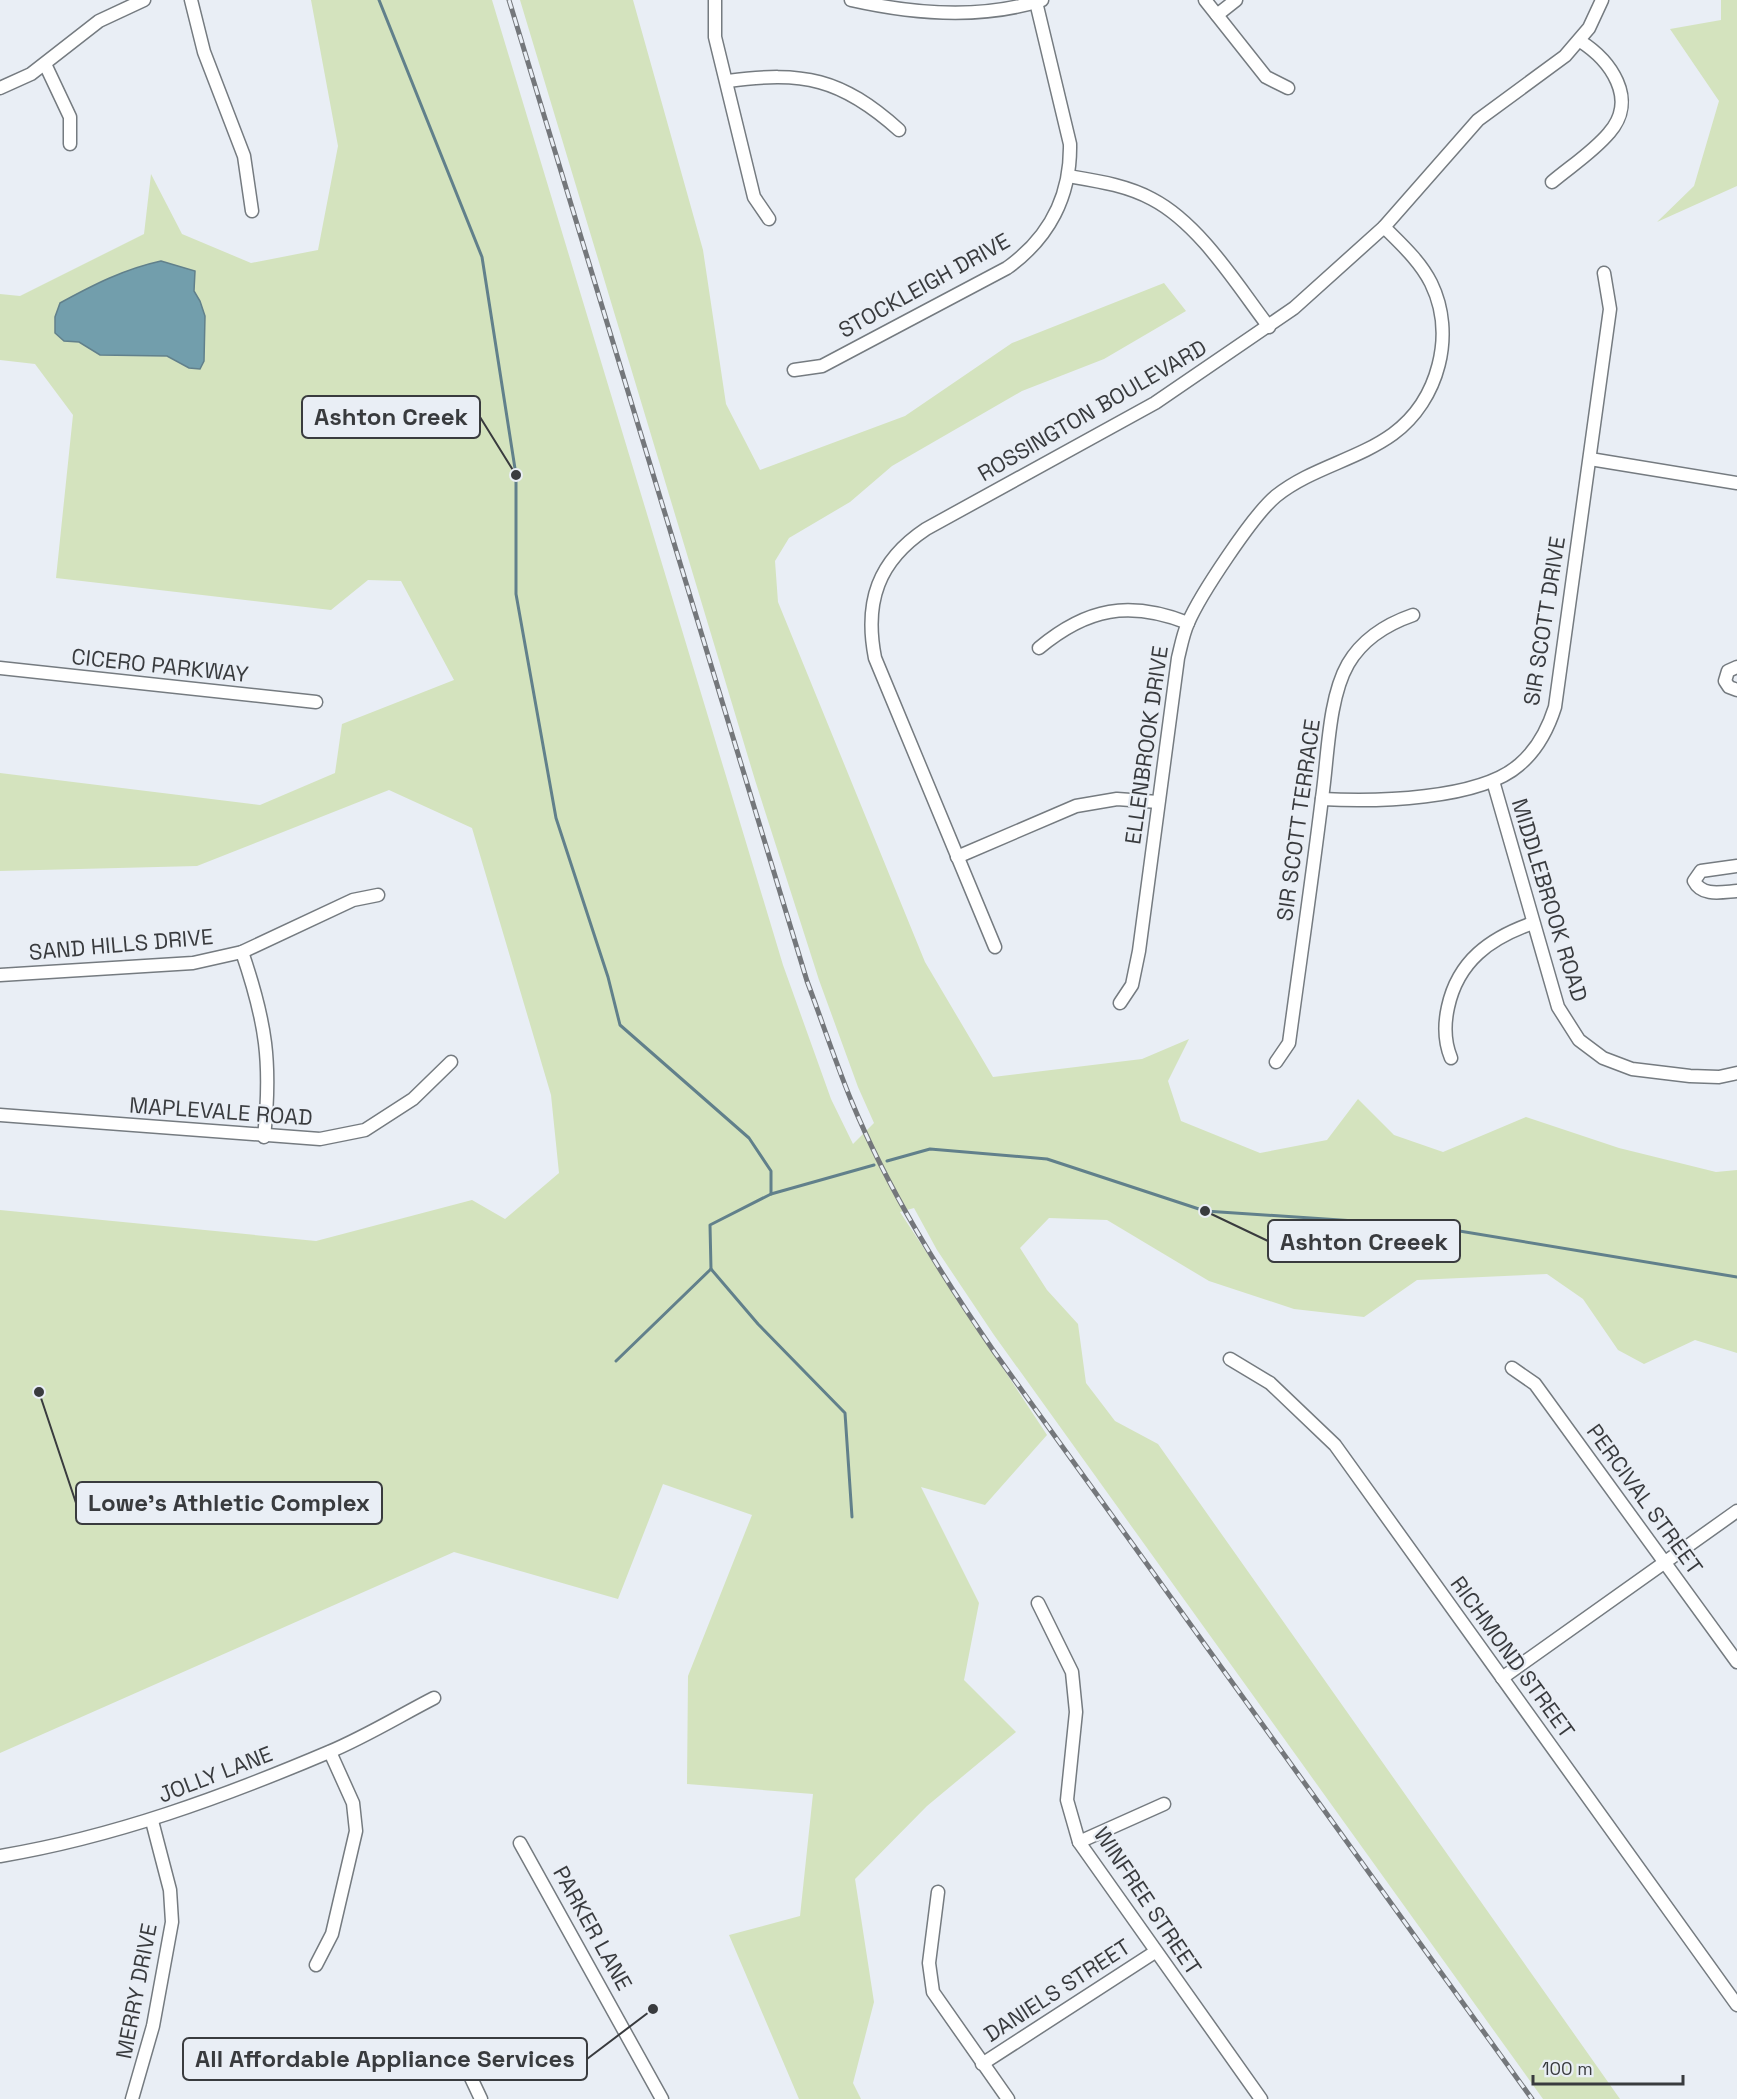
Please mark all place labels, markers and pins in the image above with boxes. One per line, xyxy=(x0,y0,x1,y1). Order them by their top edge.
callout: Ashton Creek xyxy=(302,396,480,438)
callout: Ashton Creeek xyxy=(1268,1220,1460,1262)
callout: Lowe's Athletic Complex xyxy=(76,1482,382,1524)
callout: All Affordable Appliance Services xyxy=(183,2038,587,2080)

